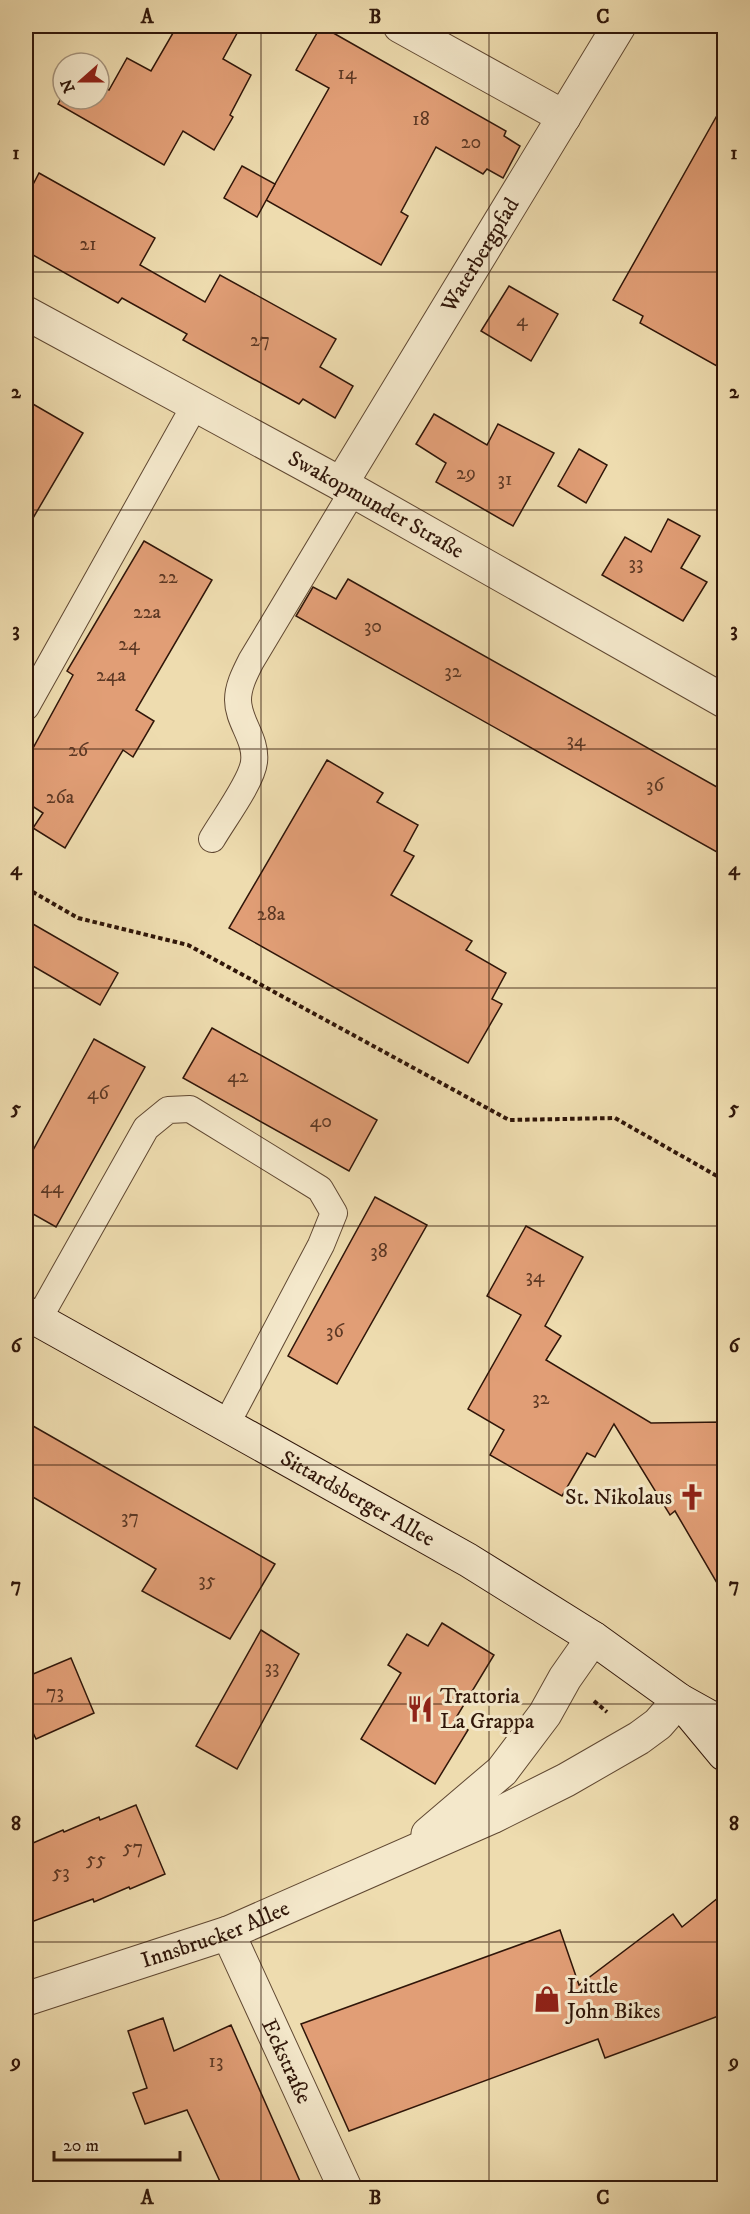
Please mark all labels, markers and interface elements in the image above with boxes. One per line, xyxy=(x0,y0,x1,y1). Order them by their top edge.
text: A xyxy=(140,5,155,30)
text: B xyxy=(369,5,381,30)
text: C xyxy=(596,5,610,30)
north arrow xyxy=(51,51,111,111)
house number: 14 xyxy=(338,61,357,86)
text: N xyxy=(56,76,80,96)
house number: 18 xyxy=(412,107,430,132)
house number: 20 xyxy=(461,130,481,155)
text: 1 xyxy=(12,141,20,166)
text: 1 xyxy=(730,141,738,166)
street label: Waterbergpfad xyxy=(434,193,525,318)
house number: 21 xyxy=(79,232,97,257)
house number: 4 xyxy=(516,308,528,333)
house number: 27 xyxy=(250,328,270,353)
text: 2 xyxy=(11,380,22,405)
text: 2 xyxy=(729,380,740,405)
street label: Swakopmunder Straße xyxy=(284,444,469,564)
house number: 29 xyxy=(456,461,476,486)
house number: 31 xyxy=(498,467,512,492)
house number: 33 xyxy=(629,551,643,576)
house number: 22 xyxy=(158,565,178,590)
house number: 22a xyxy=(133,600,162,625)
house number: 30 xyxy=(364,614,382,639)
text: 3 xyxy=(12,618,20,643)
text: 3 xyxy=(730,618,738,643)
house number: 24 xyxy=(118,632,140,657)
house number: 32 xyxy=(444,659,462,684)
house number: 24a xyxy=(96,663,126,688)
house number: 34 xyxy=(567,728,586,753)
house number: 26 xyxy=(68,738,89,763)
house number: 36 xyxy=(646,773,665,798)
house number: 26a xyxy=(46,785,75,810)
text: 4 xyxy=(10,857,23,882)
text: 4 xyxy=(728,857,741,882)
house number: 28a xyxy=(257,902,286,927)
house number: 42 xyxy=(227,1064,249,1089)
house number: 46 xyxy=(87,1081,110,1106)
text: 5 xyxy=(10,1096,21,1121)
text: 5 xyxy=(728,1096,739,1121)
house number: 40 xyxy=(310,1109,332,1134)
house number: 44 xyxy=(40,1175,64,1200)
house number: 38 xyxy=(370,1239,388,1264)
house number: 34 xyxy=(526,1264,545,1289)
house number: 36 xyxy=(326,1319,345,1344)
text: 6 xyxy=(11,1334,23,1359)
text: 6 xyxy=(729,1334,741,1359)
house number: 32 xyxy=(532,1386,550,1411)
street label: Sittardsberger Allee xyxy=(276,1444,440,1552)
church icon: St. Nikolaus xyxy=(677,1482,707,1512)
place label: St. Nikolaus xyxy=(565,1484,672,1511)
house number: 37 xyxy=(121,1505,139,1530)
house number: 35 xyxy=(198,1568,216,1593)
text: 7 xyxy=(11,1573,21,1598)
text: 7 xyxy=(729,1573,739,1598)
house number: 33 xyxy=(265,1655,279,1680)
house number: 73 xyxy=(46,1680,64,1705)
place label: Trattoria La Grappa xyxy=(440,1683,535,1735)
restaurant icon: Trattoria La Grappa xyxy=(405,1694,435,1724)
text: 8 xyxy=(11,1812,21,1837)
text: 8 xyxy=(729,1812,739,1837)
house number: 57 xyxy=(123,1835,143,1860)
house number: 55 xyxy=(86,1847,106,1872)
house number: 53 xyxy=(52,1860,70,1885)
street label: Innsbrucker Allee xyxy=(138,1894,293,1974)
place label: Little John Bikes xyxy=(565,1973,660,2025)
shop icon: Little John Bikes xyxy=(532,1984,562,2014)
street label: Eckstraße xyxy=(256,2014,318,2108)
house number: 13 xyxy=(209,2049,223,2074)
text: 9 xyxy=(9,2050,21,2075)
text: 9 xyxy=(727,2050,739,2075)
scale bar xyxy=(54,2124,180,2162)
text: 20 m xyxy=(63,2135,99,2157)
text: A xyxy=(140,2186,155,2211)
text: B xyxy=(369,2186,381,2211)
text: C xyxy=(596,2186,610,2211)

